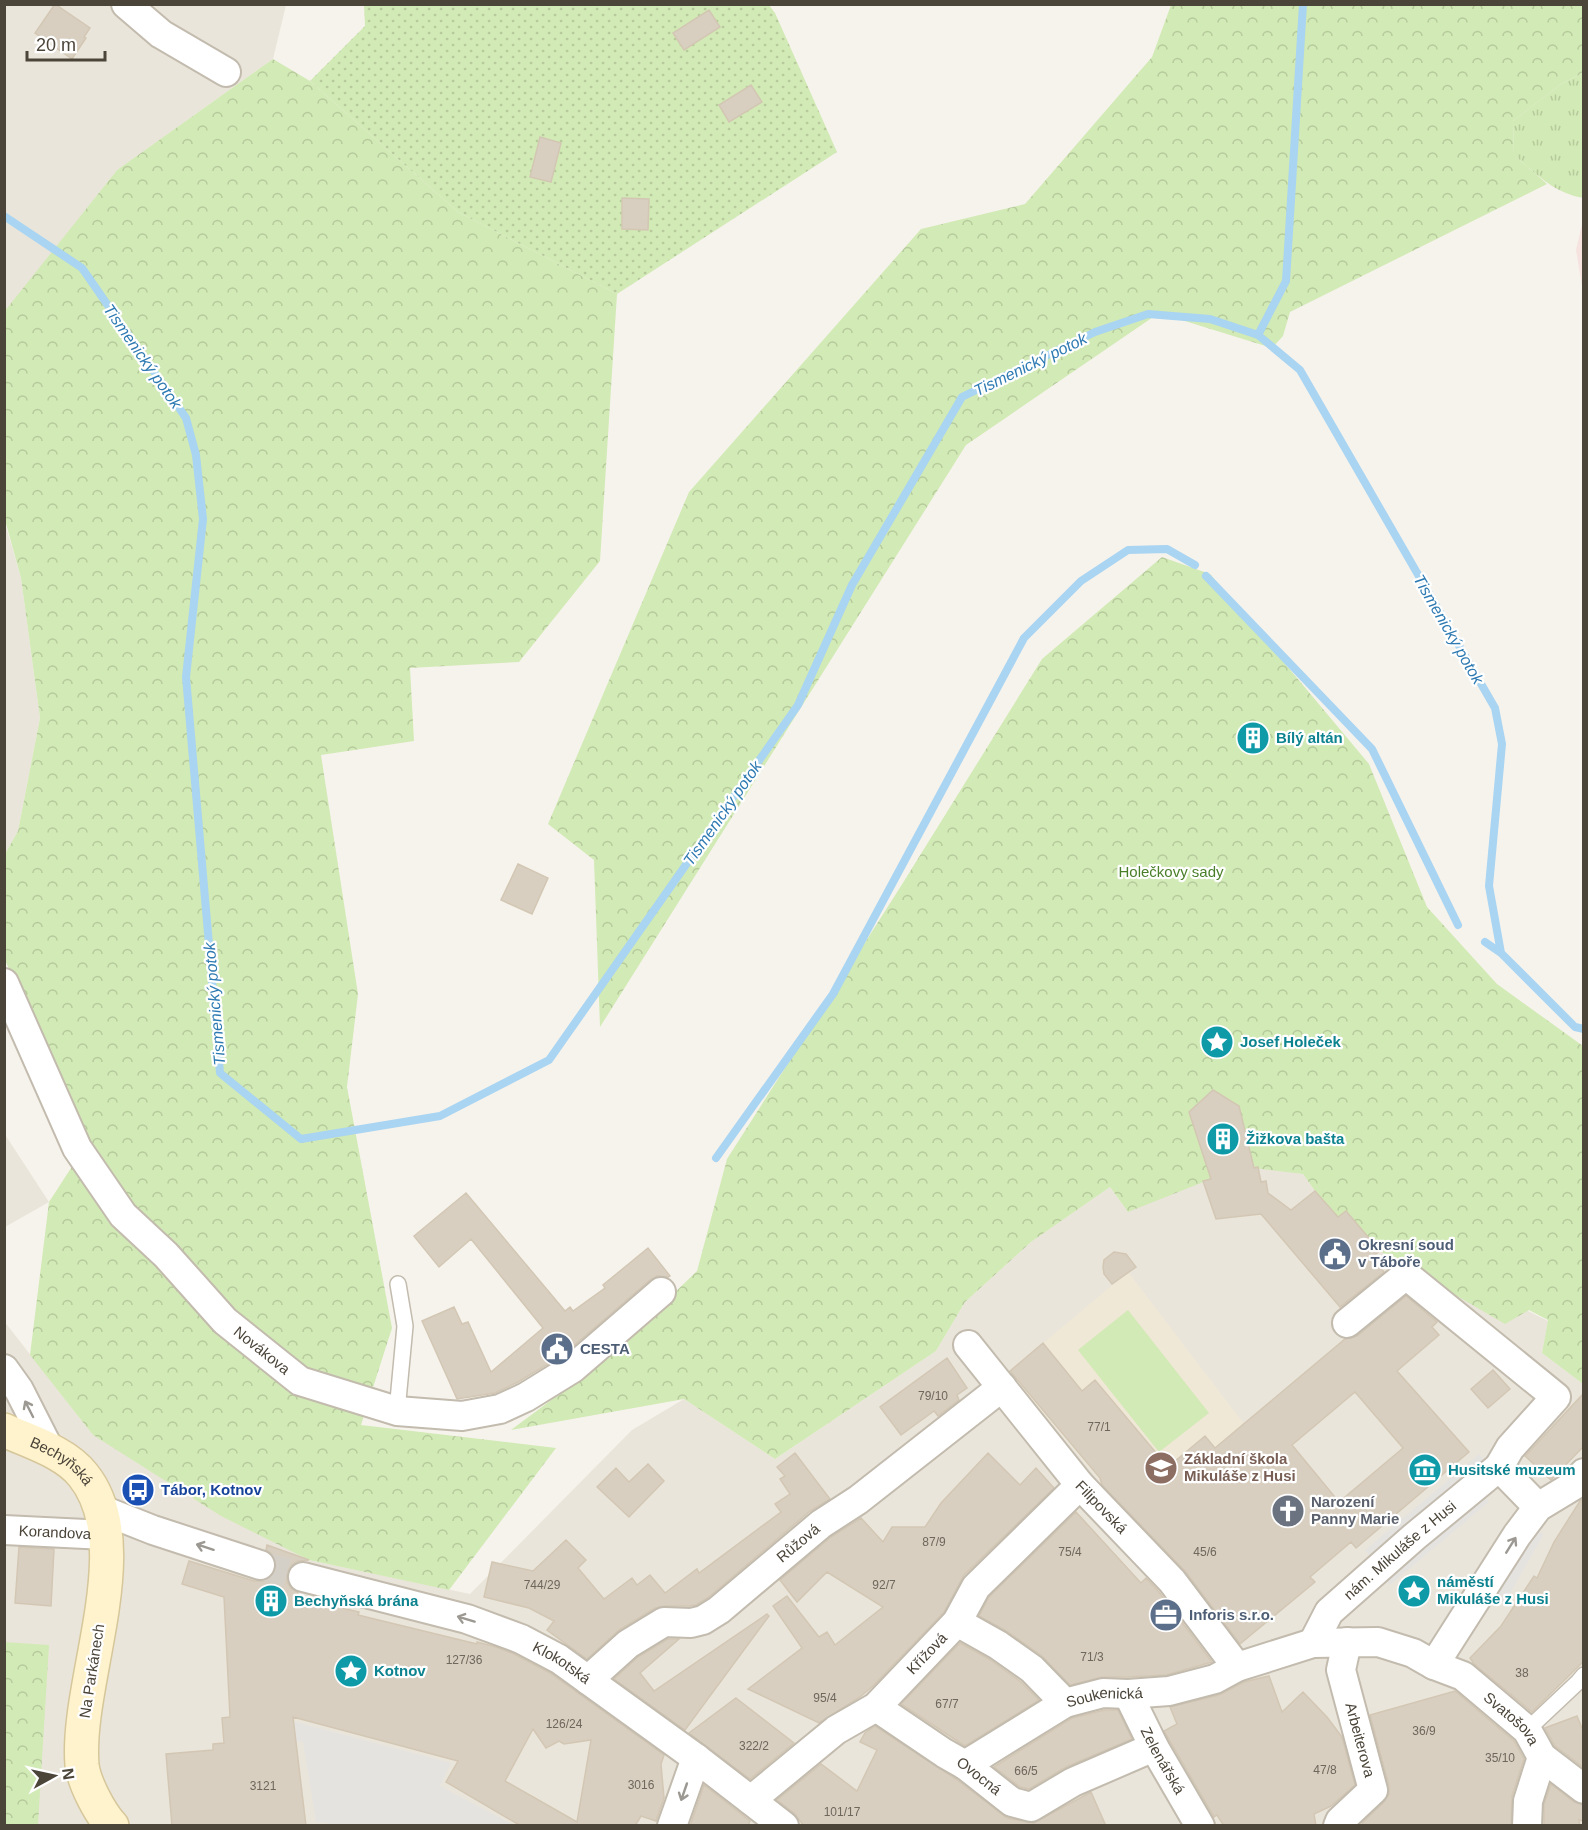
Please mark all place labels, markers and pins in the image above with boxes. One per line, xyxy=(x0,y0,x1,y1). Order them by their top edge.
building icon: Bílý altán xyxy=(1235,720,1271,756)
place label: Bílý altán xyxy=(1276,729,1343,746)
place icon: Josef Holeček xyxy=(1199,1024,1235,1060)
place label: Josef Holeček xyxy=(1240,1033,1342,1050)
building icon: Žižkova bašta xyxy=(1205,1121,1241,1157)
place label: Žižkova bašta xyxy=(1246,1130,1345,1147)
public building icon: Okresní soud v Táboře xyxy=(1317,1236,1353,1272)
place label: Okresní soud v Táboře xyxy=(1358,1236,1454,1270)
public building icon: CESTA xyxy=(539,1331,575,1367)
place label: CESTA xyxy=(580,1340,630,1357)
school or university icon: Základní škola Mikuláše z Husi xyxy=(1143,1450,1179,1486)
place label: Základní škola Mikuláše z Husi xyxy=(1184,1450,1296,1484)
museum icon: Husitské muzeum xyxy=(1407,1452,1443,1488)
place label: Husitské muzeum xyxy=(1448,1461,1576,1478)
bus stop icon: Tábor, Kotnov xyxy=(120,1472,156,1508)
place label: Tábor, Kotnov xyxy=(161,1481,262,1498)
church icon: Narození Panny Marie xyxy=(1270,1493,1306,1529)
place label: Narození Panny Marie xyxy=(1311,1493,1399,1527)
place icon: náměstí Mikuláše z Husi xyxy=(1396,1573,1432,1609)
place label: náměstí Mikuláše z Husi xyxy=(1437,1573,1549,1607)
building icon: Bechyňská brána xyxy=(253,1583,289,1619)
place label: Bechyňská brána xyxy=(294,1592,419,1609)
office icon: Inforis s.r.o. xyxy=(1148,1597,1184,1633)
place label: Inforis s.r.o. xyxy=(1189,1606,1274,1623)
place icon: Kotnov xyxy=(333,1653,369,1689)
place label: Kotnov xyxy=(374,1662,426,1679)

